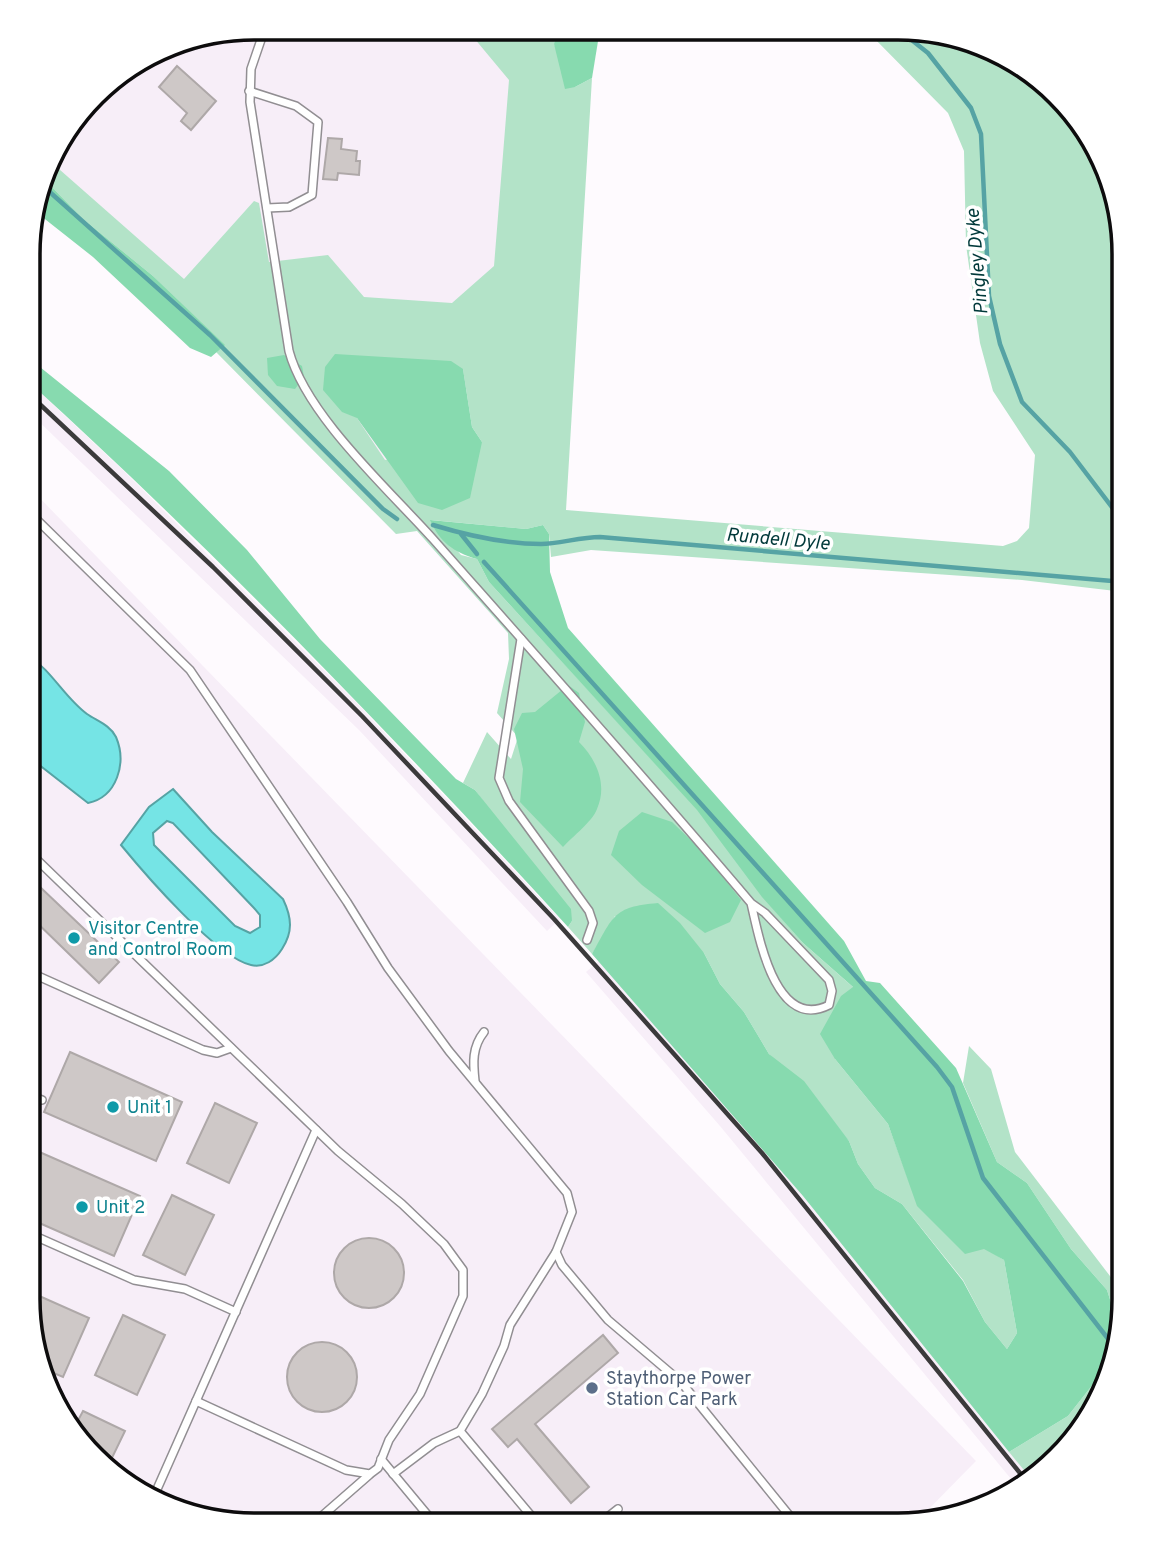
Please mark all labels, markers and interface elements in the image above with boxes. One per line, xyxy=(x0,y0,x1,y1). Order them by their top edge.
water label: Pingley Dyke xyxy=(961,208,995,316)
water label: Rundell Dyle xyxy=(725,524,831,556)
place label: Visitor Centre and Control Room xyxy=(88,918,233,962)
marker: Visitor Centre and Control Room xyxy=(66,930,82,946)
place label: Unit 1 xyxy=(127,1097,172,1120)
marker: Unit 1 xyxy=(105,1099,121,1115)
place label: Unit 2 xyxy=(96,1197,145,1220)
marker: Unit 2 xyxy=(74,1199,90,1215)
place label: Staythorpe Power Station Car Park xyxy=(606,1368,751,1412)
marker: Staythorpe Power Station Car Park xyxy=(584,1380,600,1396)

